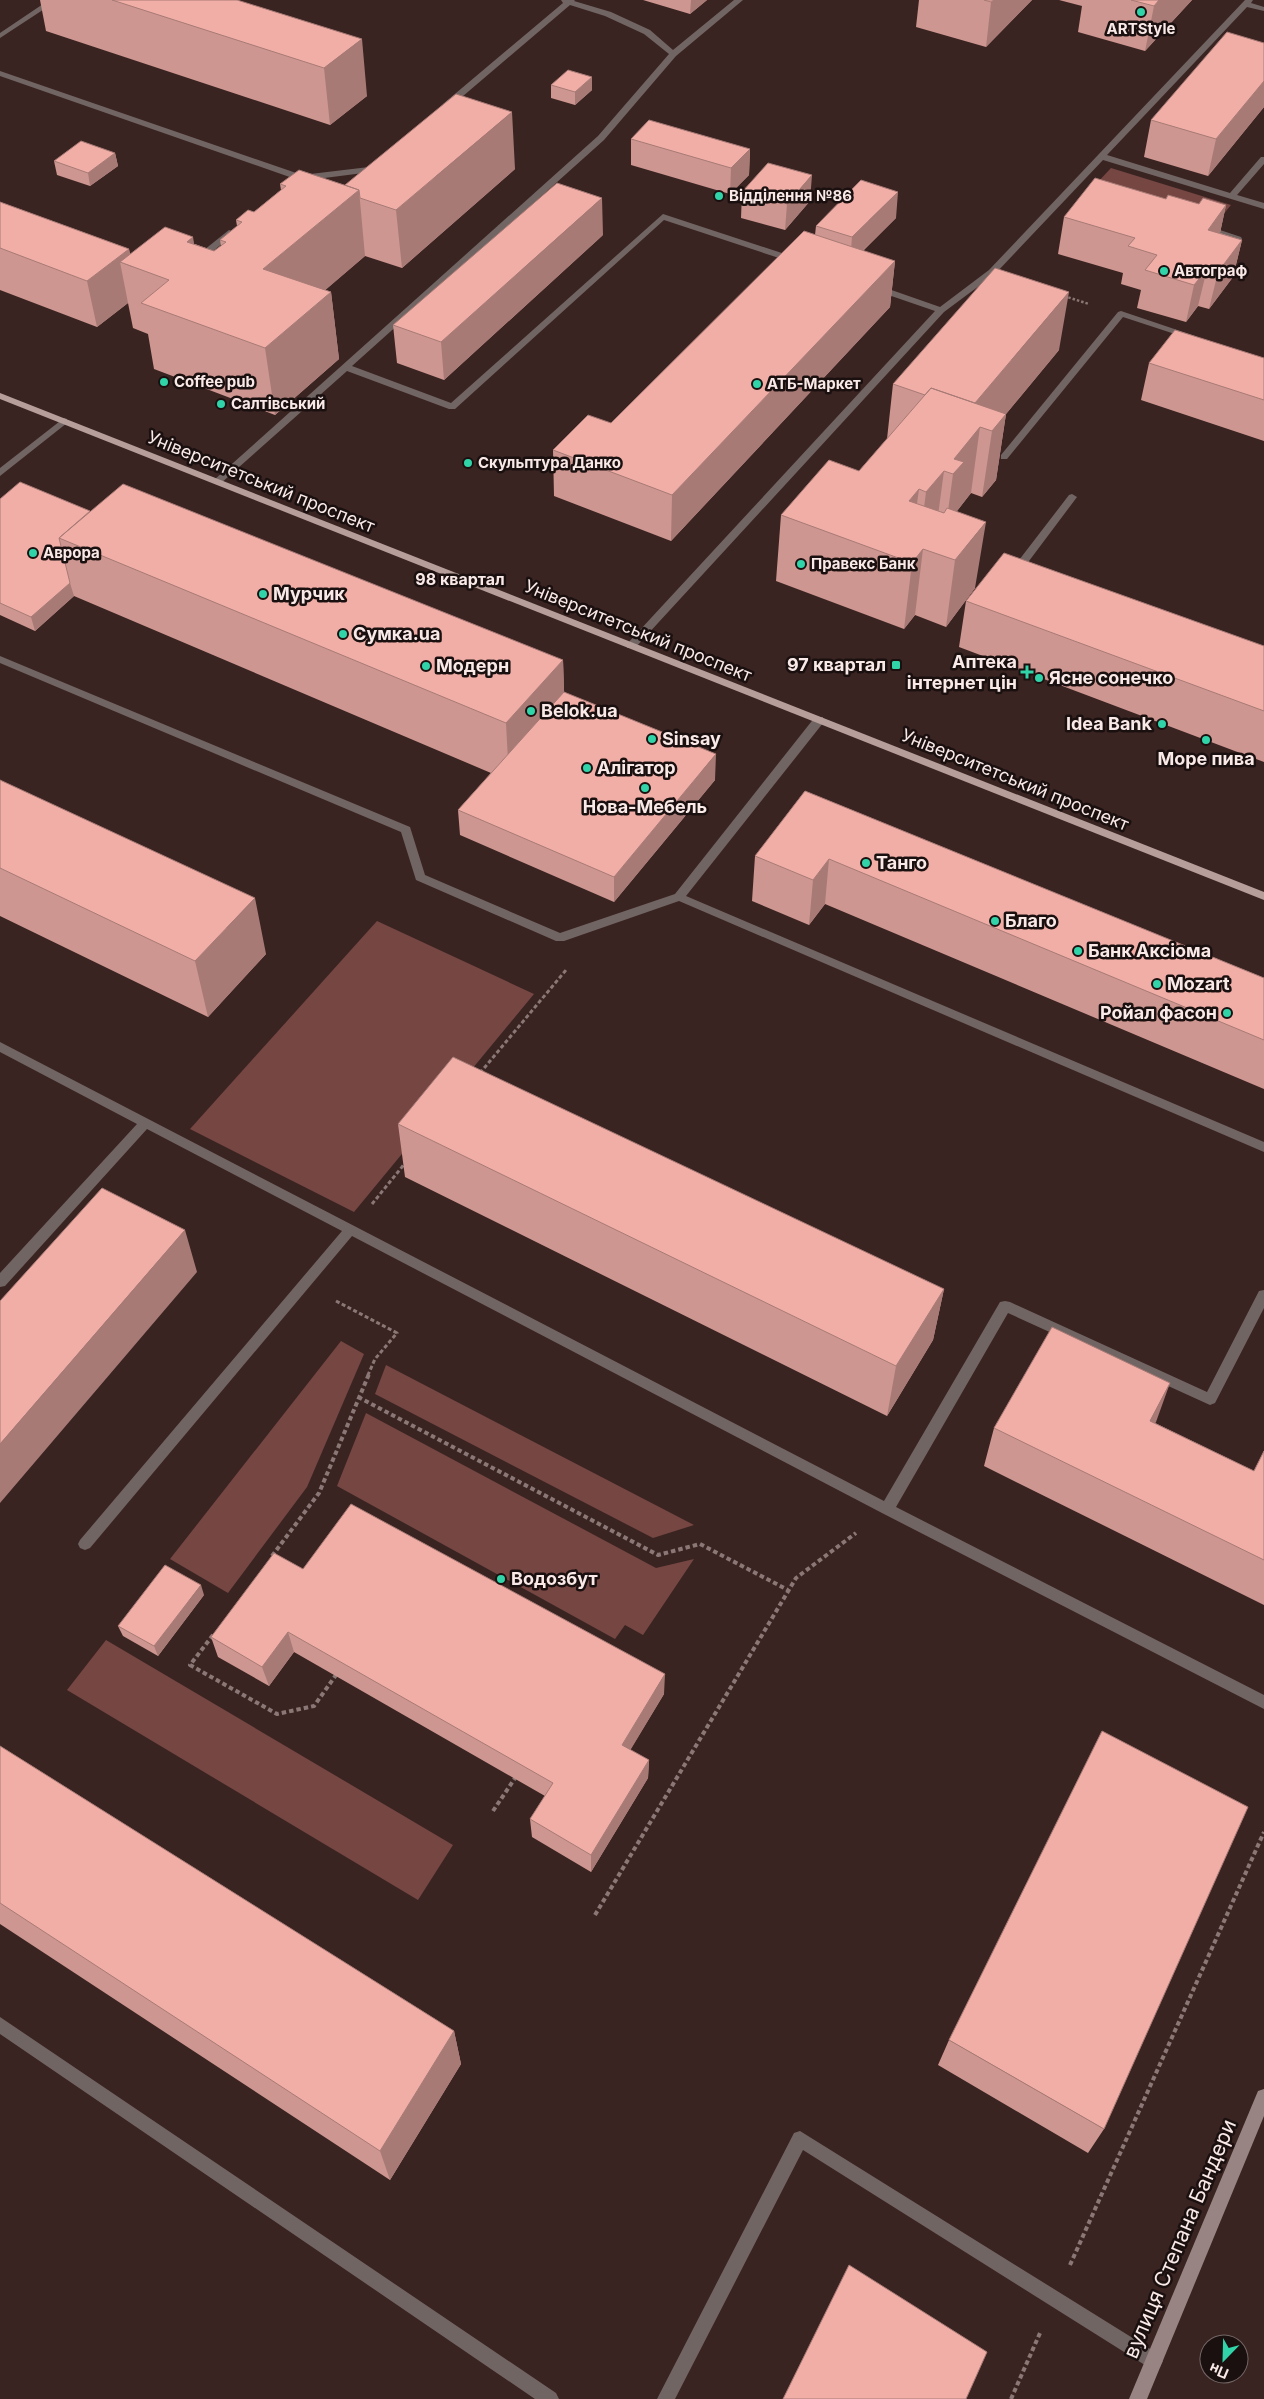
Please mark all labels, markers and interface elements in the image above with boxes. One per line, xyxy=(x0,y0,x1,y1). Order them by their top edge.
marker: ARTStyle xyxy=(1135,6,1147,18)
place label: ARTStyle xyxy=(1107,19,1175,38)
place label: Відділення №86 xyxy=(729,186,852,205)
marker: Відділення №86 xyxy=(713,190,725,202)
place label: Автограф xyxy=(1174,261,1248,280)
marker: Автограф xyxy=(1158,265,1170,277)
place label: Coffee pub xyxy=(174,372,255,391)
place label: АТБ-Маркет xyxy=(767,374,861,393)
marker: Coffee pub xyxy=(158,376,170,388)
marker: АТБ-Маркет xyxy=(751,378,763,390)
place label: Салтівський xyxy=(231,394,325,413)
marker: Салтівський xyxy=(215,398,227,410)
street label: Університетський проспект xyxy=(144,426,378,537)
place label: Скульптура Данко xyxy=(478,453,621,472)
marker: Скульптура Данко xyxy=(462,457,474,469)
place label: Аврора xyxy=(43,543,100,562)
marker: Аврора xyxy=(27,547,39,559)
place label: Правекс Банк xyxy=(811,554,916,573)
marker: Правекс Банк xyxy=(795,558,807,570)
district label: 98 квартал xyxy=(415,569,505,589)
street label: Університетський проспект xyxy=(521,575,755,686)
place label: Мурчик xyxy=(273,583,345,604)
marker: Мурчик xyxy=(257,588,269,600)
place label: Сумка.ua xyxy=(353,623,441,644)
marker: Сумка.ua xyxy=(337,628,349,640)
place label: Аптека інтернет цін xyxy=(907,651,1017,693)
place label: 97 квартал xyxy=(787,654,886,675)
place label: Модерн xyxy=(436,655,509,676)
marker: 97 квартал xyxy=(890,659,902,671)
marker: Модерн xyxy=(420,660,432,672)
marker: Аптека інтернет цін xyxy=(1021,666,1033,678)
place label: Ясне сонечко xyxy=(1049,667,1173,688)
marker: Ясне сонечко xyxy=(1033,672,1045,684)
place label: Belok.ua xyxy=(541,700,618,721)
marker: Belok.ua xyxy=(525,705,537,717)
place label: Idea Bank xyxy=(1066,713,1153,734)
marker: Idea Bank xyxy=(1156,718,1168,730)
street label: Університетський проспект xyxy=(898,724,1132,835)
place label: Sinsay xyxy=(662,728,721,749)
marker: Sinsay xyxy=(646,733,658,745)
marker: Море пива xyxy=(1200,734,1212,746)
place label: Море пива xyxy=(1157,748,1255,769)
place label: Алігатор xyxy=(597,757,676,778)
marker: Алігатор xyxy=(581,762,593,774)
marker: Нова-Мебель xyxy=(639,782,651,794)
place label: Нова-Мебель xyxy=(583,796,707,817)
place label: Танго xyxy=(876,852,927,873)
marker: Танго xyxy=(860,857,872,869)
place label: Благо xyxy=(1005,910,1057,931)
marker: Благо xyxy=(989,915,1001,927)
place label: Банк Аксіома xyxy=(1088,940,1211,961)
marker: Банк Аксіома xyxy=(1072,945,1084,957)
place label: Mozart xyxy=(1167,973,1230,994)
marker: Mozart xyxy=(1151,978,1163,990)
place label: Ройал фасон xyxy=(1100,1002,1217,1023)
marker: Ройал фасон xyxy=(1221,1007,1233,1019)
place label: Водозбут xyxy=(511,1568,598,1589)
marker: Водозбут xyxy=(495,1573,507,1585)
street label: вулиця Степана Бандери xyxy=(1118,2116,1241,2362)
north arrow xyxy=(1199,2334,1249,2384)
text: Пн xyxy=(1207,2360,1231,2383)

